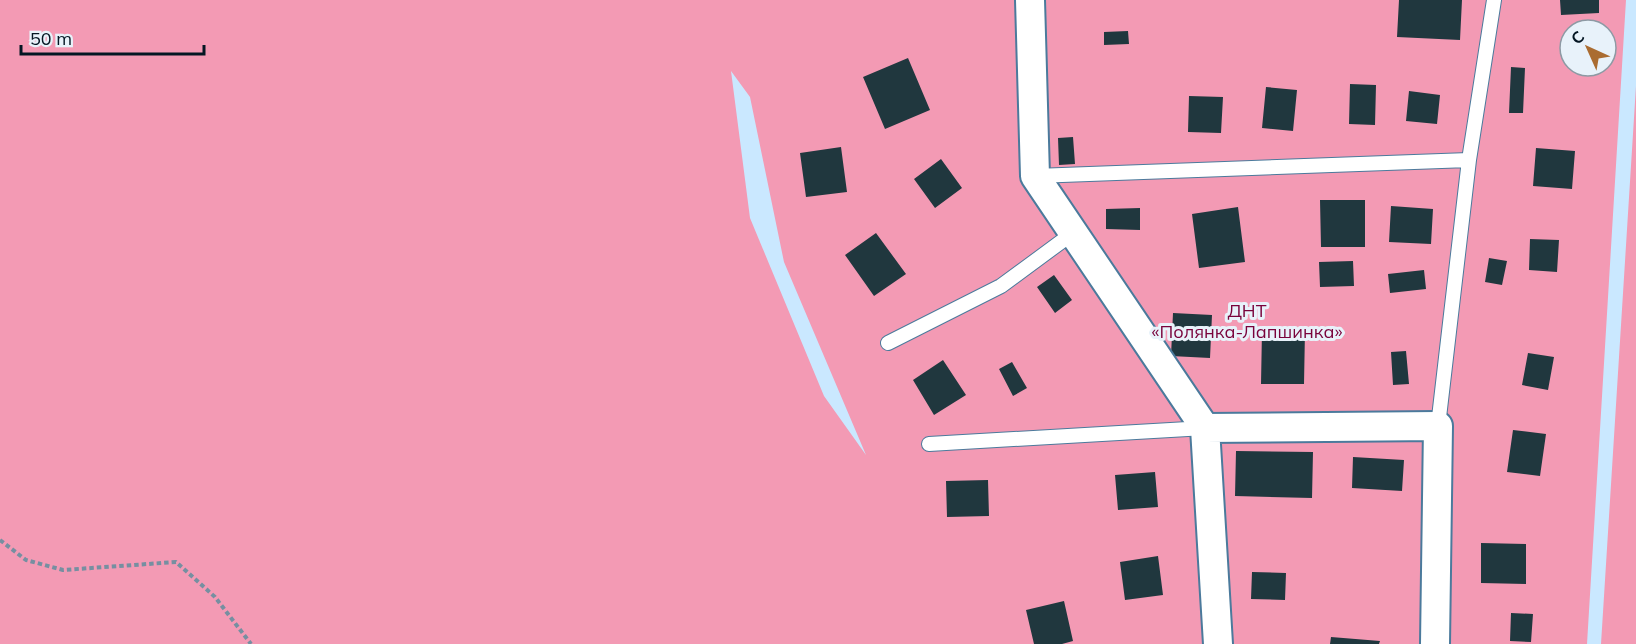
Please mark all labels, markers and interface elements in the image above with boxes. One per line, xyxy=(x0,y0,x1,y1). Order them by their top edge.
scale bar xyxy=(21,18,204,56)
north arrow xyxy=(1558,18,1618,78)
text: С xyxy=(1566,26,1588,48)
text: 50 m xyxy=(30,27,72,50)
park label: ДНТ «Полянка-Лапшинка» xyxy=(1152,299,1342,343)

